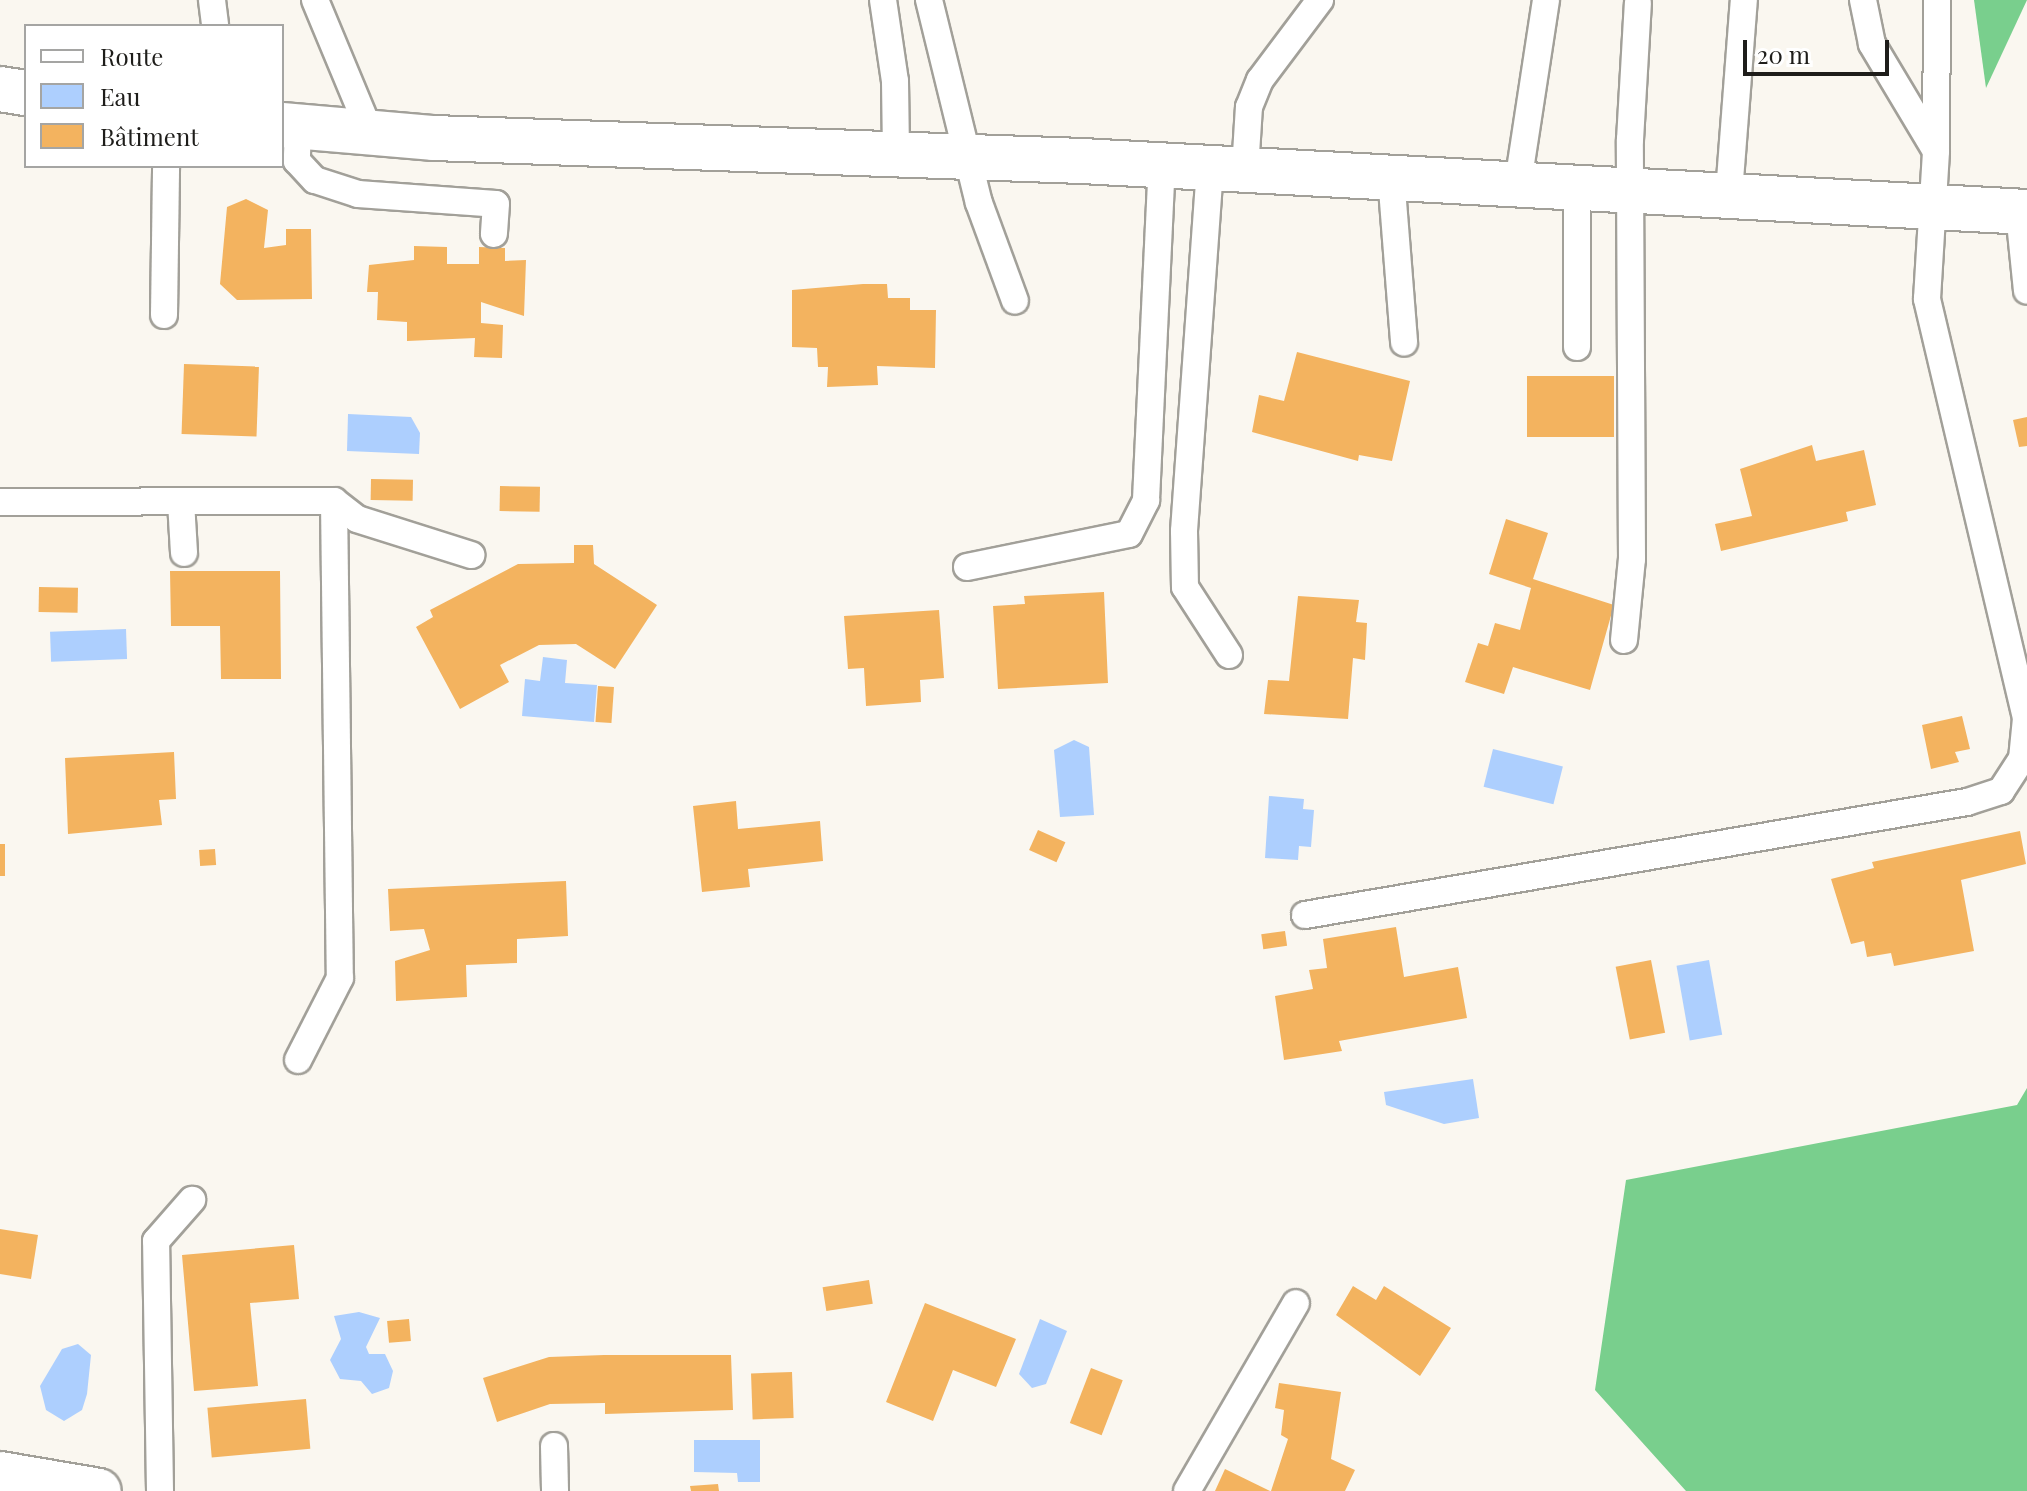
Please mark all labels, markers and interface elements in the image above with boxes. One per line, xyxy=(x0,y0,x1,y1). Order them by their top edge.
legend xyxy=(24,24,284,168)
scale bar xyxy=(1747,24,1893,74)
text: 20 m xyxy=(1757,38,1810,70)
text: Route xyxy=(100,40,163,72)
text: Eau xyxy=(100,80,141,112)
text: Bâtiment xyxy=(100,120,199,152)

